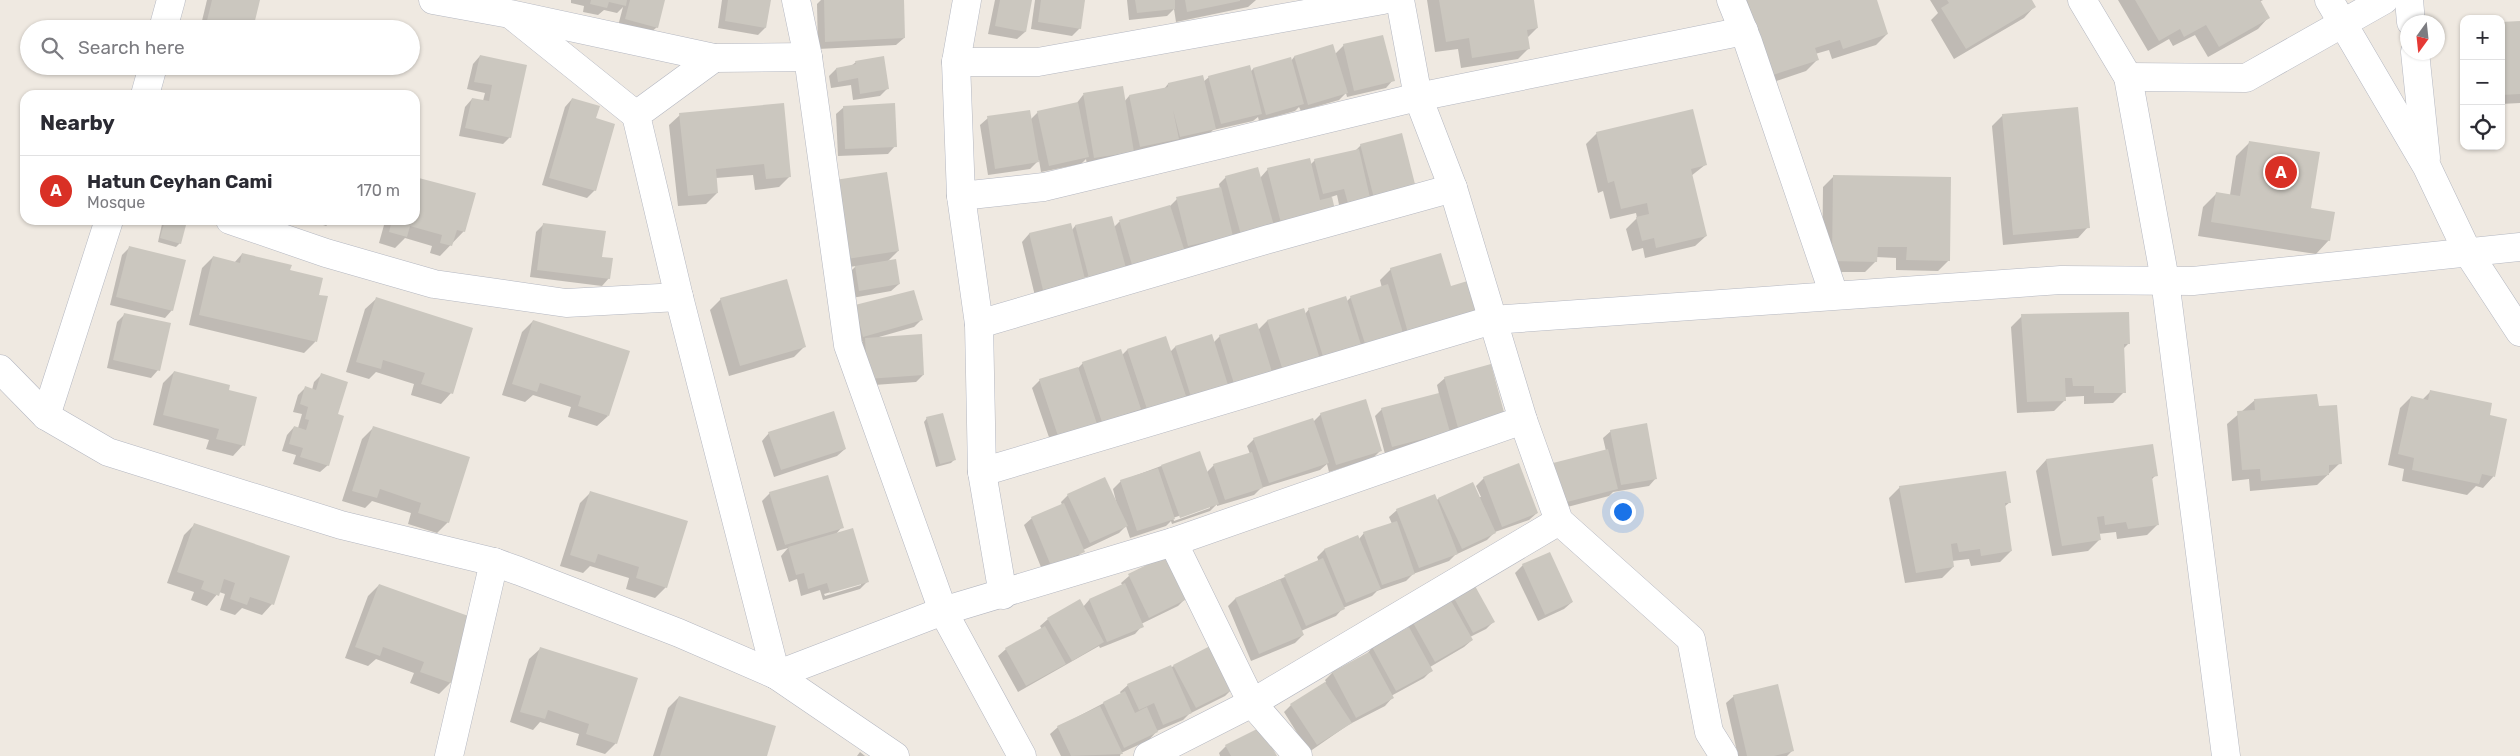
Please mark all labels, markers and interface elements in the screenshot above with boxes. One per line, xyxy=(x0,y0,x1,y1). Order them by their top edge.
north arrow xyxy=(2400,15,2445,60)
map controls xyxy=(2460,15,2505,150)
button: + xyxy=(2460,15,2505,60)
search box xyxy=(20,20,420,75)
icon: search xyxy=(38,34,66,62)
text: Search here xyxy=(78,36,185,59)
button: − xyxy=(2460,60,2505,105)
button: locate xyxy=(2460,105,2505,150)
text: Nearby xyxy=(40,110,115,135)
pin: A xyxy=(2265,153,2297,191)
text: Hatun Ceyhan Cami xyxy=(87,170,272,193)
text: A xyxy=(50,181,62,200)
text: 170 m xyxy=(357,181,400,200)
text: Mosque xyxy=(87,193,145,212)
your location xyxy=(1610,499,1636,525)

